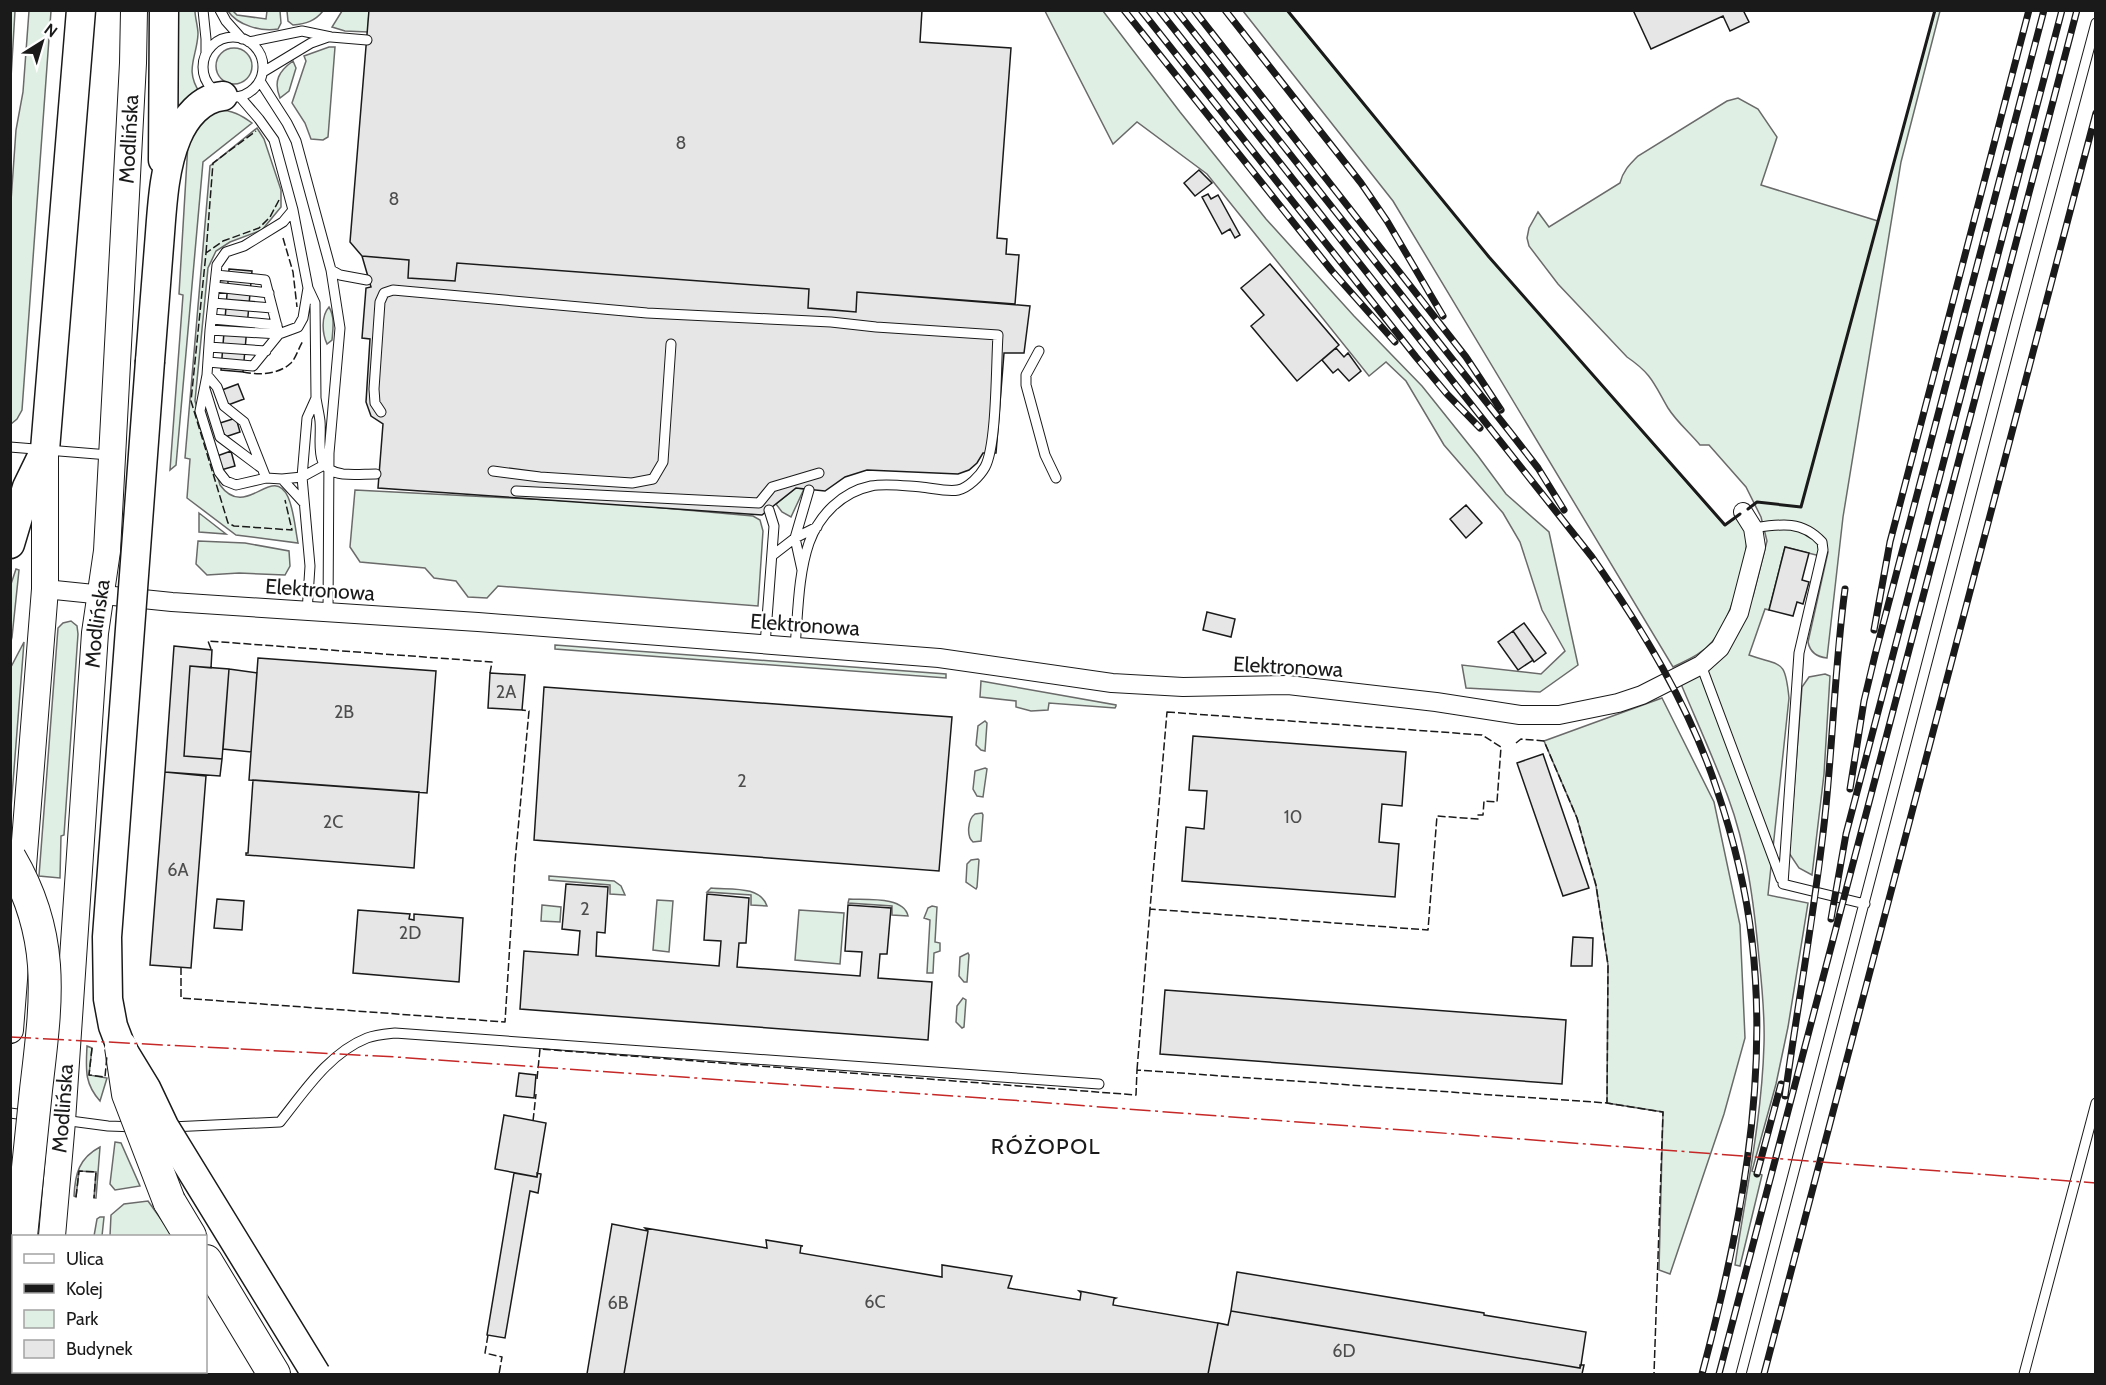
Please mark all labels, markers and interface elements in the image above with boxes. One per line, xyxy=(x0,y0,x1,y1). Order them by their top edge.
north arrow xyxy=(12,12,72,72)
text: N xyxy=(40,19,61,41)
street label: Modlińska xyxy=(114,94,143,184)
house number: 8 xyxy=(676,132,686,154)
house number: 8 xyxy=(389,188,399,210)
street label: Elektronowa xyxy=(264,573,376,606)
street label: Modlińska xyxy=(80,578,115,669)
street label: Elektronowa xyxy=(749,608,861,641)
street label: Elektronowa xyxy=(1232,651,1344,682)
house number: 2A xyxy=(496,681,516,703)
house number: 2B xyxy=(334,701,354,723)
house number: 2 xyxy=(737,770,747,792)
house number: 10 xyxy=(1284,806,1302,828)
house number: 2C xyxy=(323,811,343,833)
house number: 6A xyxy=(167,859,189,881)
house number: 2 xyxy=(580,898,590,920)
house number: 2D xyxy=(399,922,421,944)
street label: Modlińska xyxy=(46,1063,78,1154)
district label: RÓŻOPOL xyxy=(991,1133,1101,1160)
legend xyxy=(12,1235,207,1373)
text: Ulica xyxy=(66,1248,104,1270)
text: Kolej xyxy=(66,1278,103,1300)
house number: 6C xyxy=(864,1291,886,1313)
house number: 6B xyxy=(608,1292,629,1314)
text: Park xyxy=(66,1308,99,1330)
text: Budynek xyxy=(66,1338,133,1360)
house number: 6D xyxy=(1332,1340,1356,1362)

